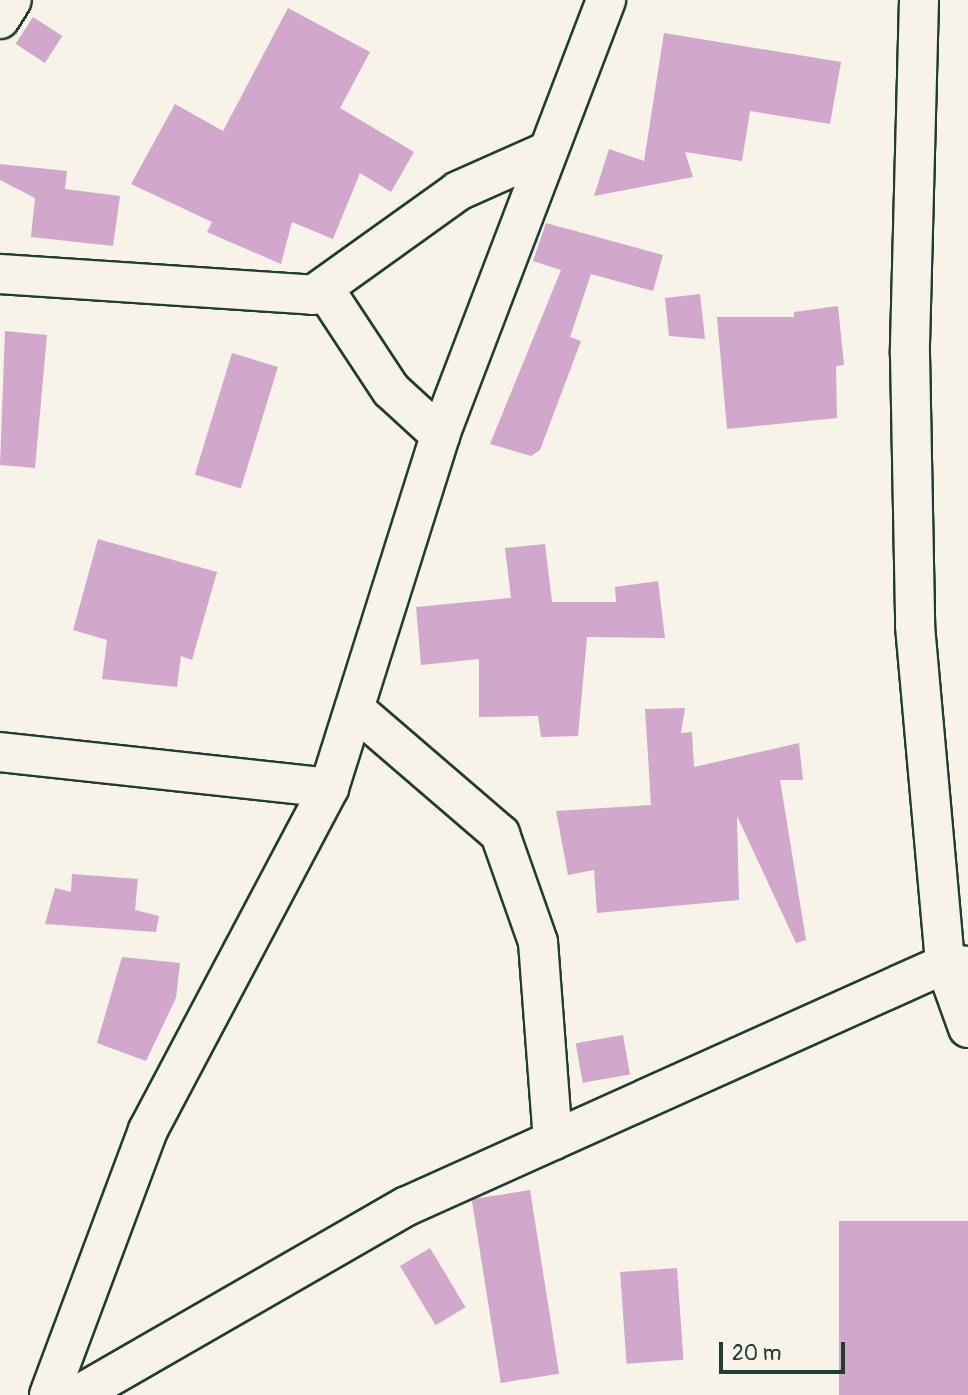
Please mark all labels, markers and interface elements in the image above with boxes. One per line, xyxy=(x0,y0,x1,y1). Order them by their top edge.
scale bar xyxy=(723,1328,849,1372)
text: 20 m xyxy=(732,1340,781,1367)

